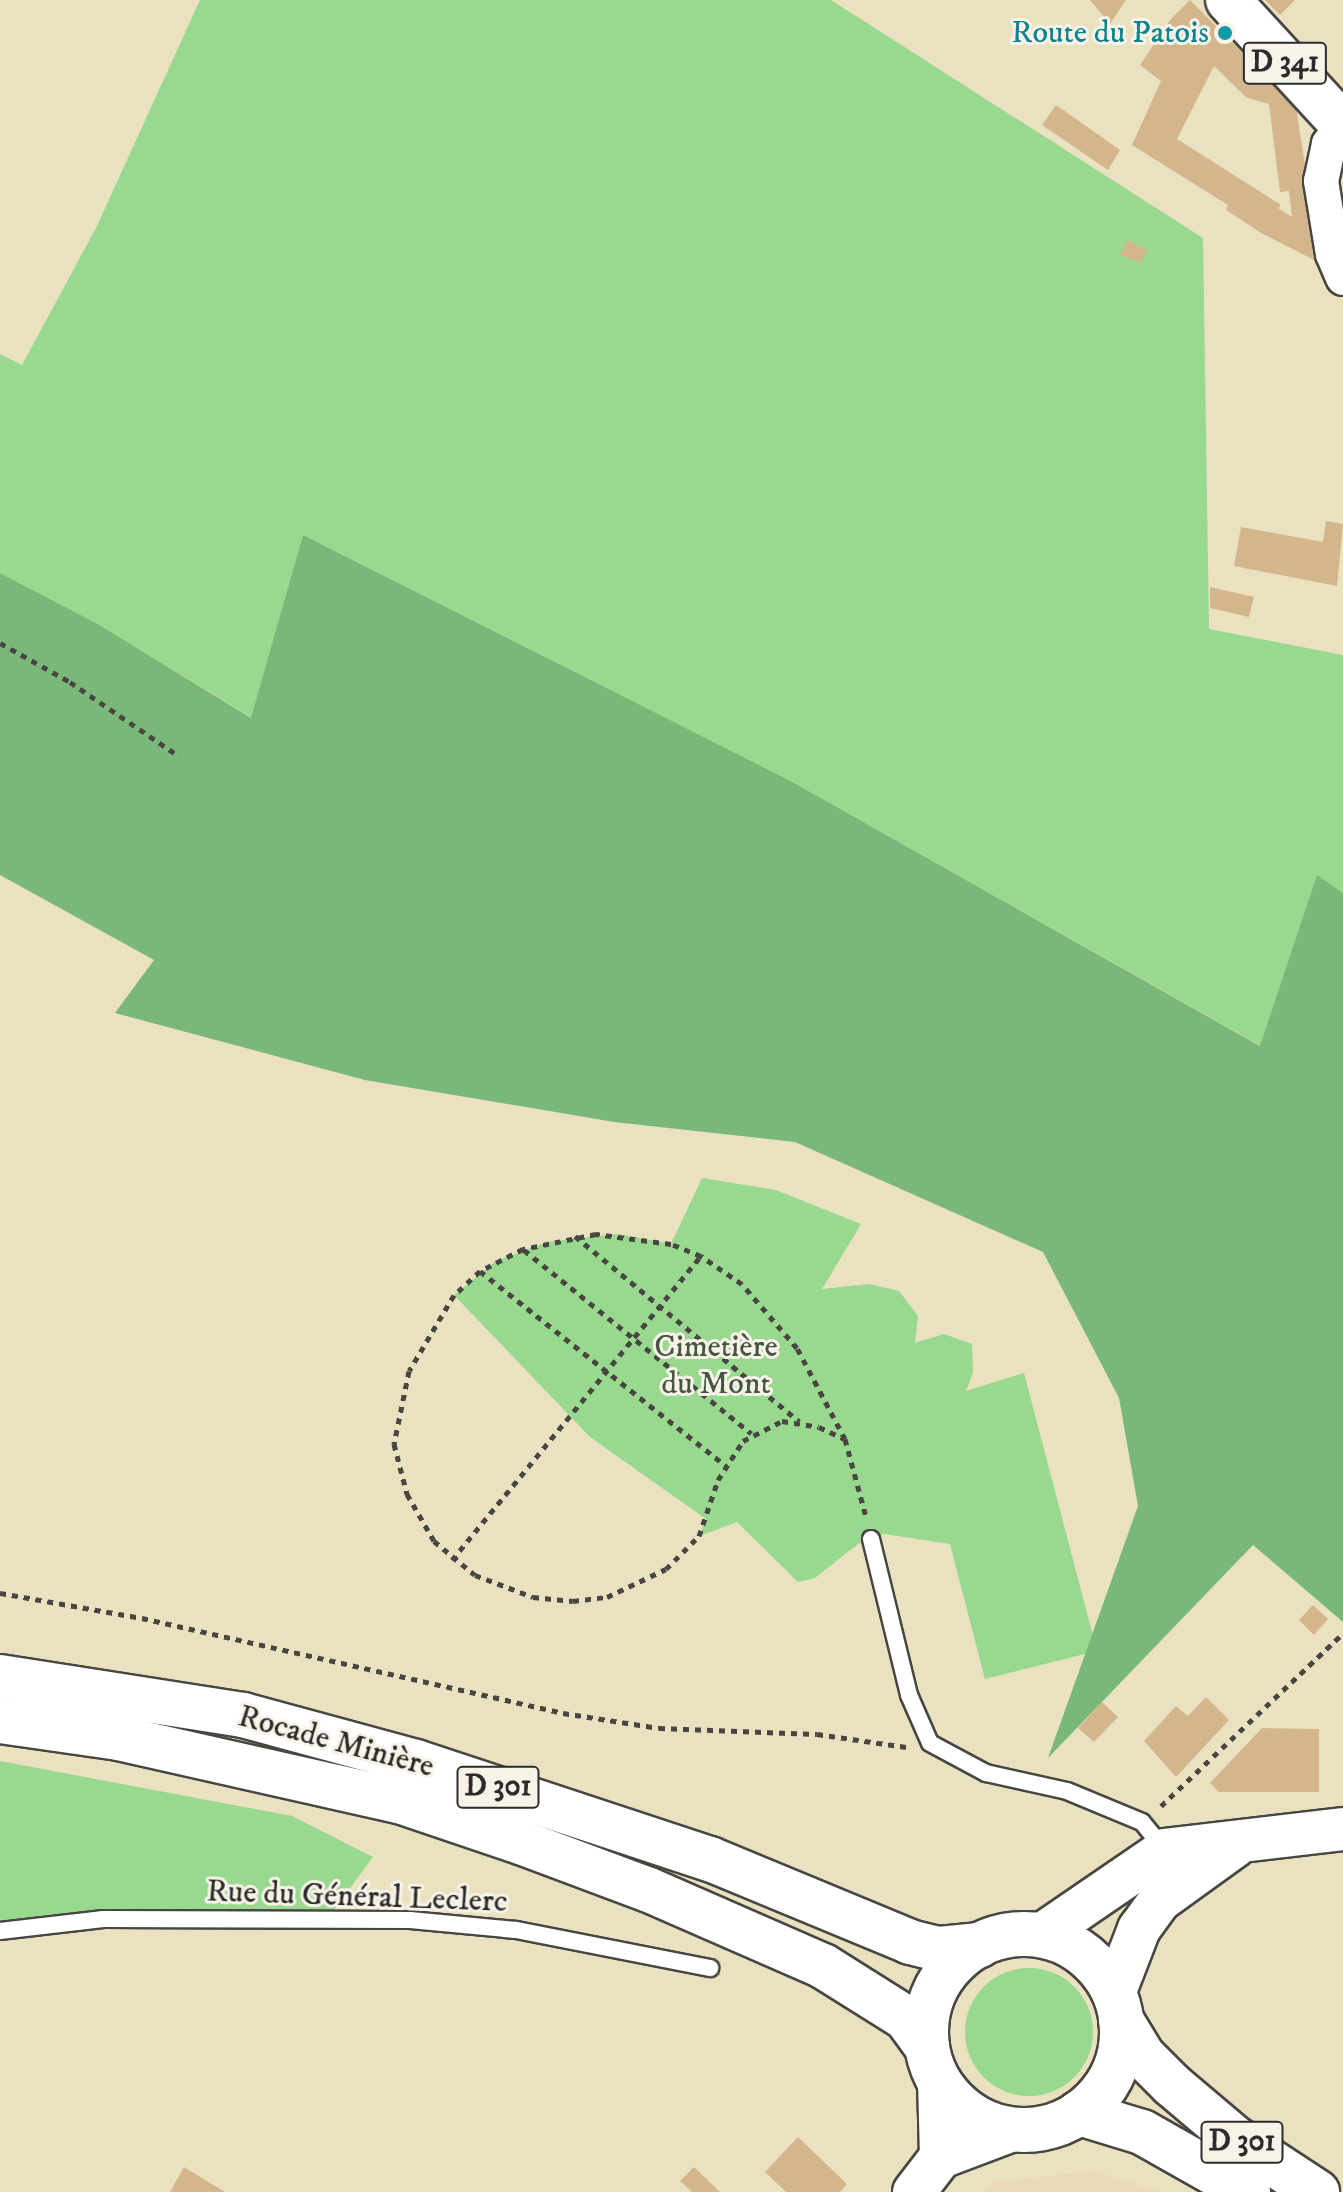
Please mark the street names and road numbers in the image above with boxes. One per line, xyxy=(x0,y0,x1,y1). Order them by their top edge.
road number: D 341 xyxy=(1241,37,1329,89)
street label: Rocade Minière xyxy=(234,1697,438,1787)
road number: D 301 xyxy=(456,1761,540,1813)
street label: Rue du Général Leclerc xyxy=(206,1873,508,1921)
road number: D 301 xyxy=(1200,2116,1284,2168)

